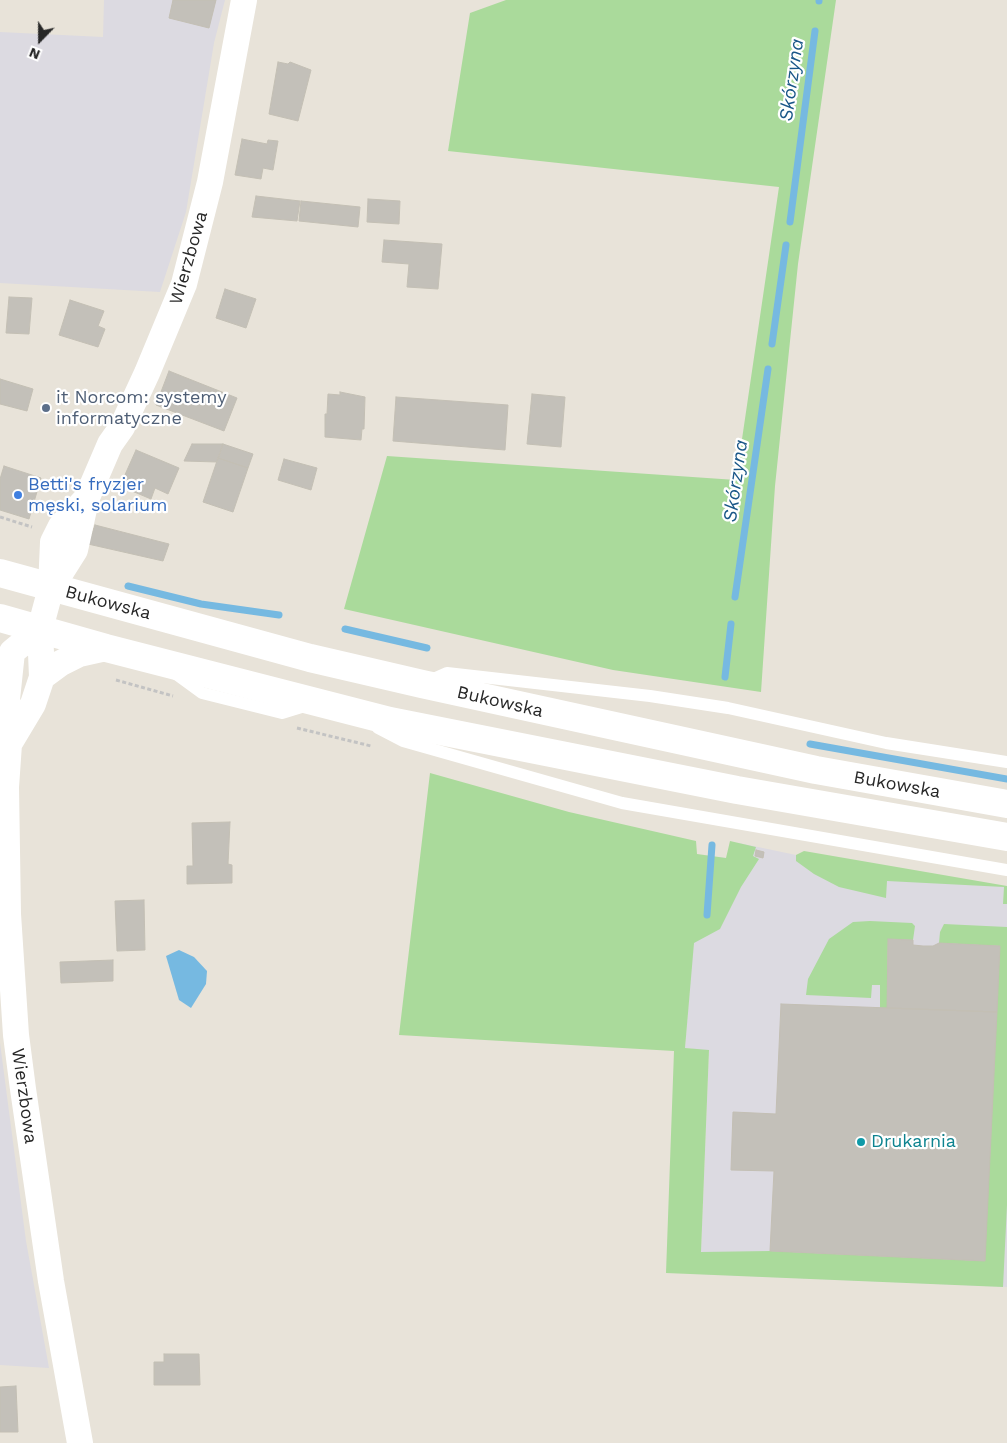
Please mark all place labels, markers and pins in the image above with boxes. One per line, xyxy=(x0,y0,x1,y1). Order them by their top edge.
place label: it Norcom: systemy informatyczne xyxy=(56,387,226,429)
marker: it Norcom: systemy informatyczne xyxy=(40,402,52,414)
place label: Betti's fryzjer męski, solarium xyxy=(28,474,167,516)
marker: Betti's fryzjer męski, solarium xyxy=(12,489,24,501)
place label: Drukarnia xyxy=(871,1131,956,1153)
marker: Drukarnia xyxy=(855,1136,867,1148)

